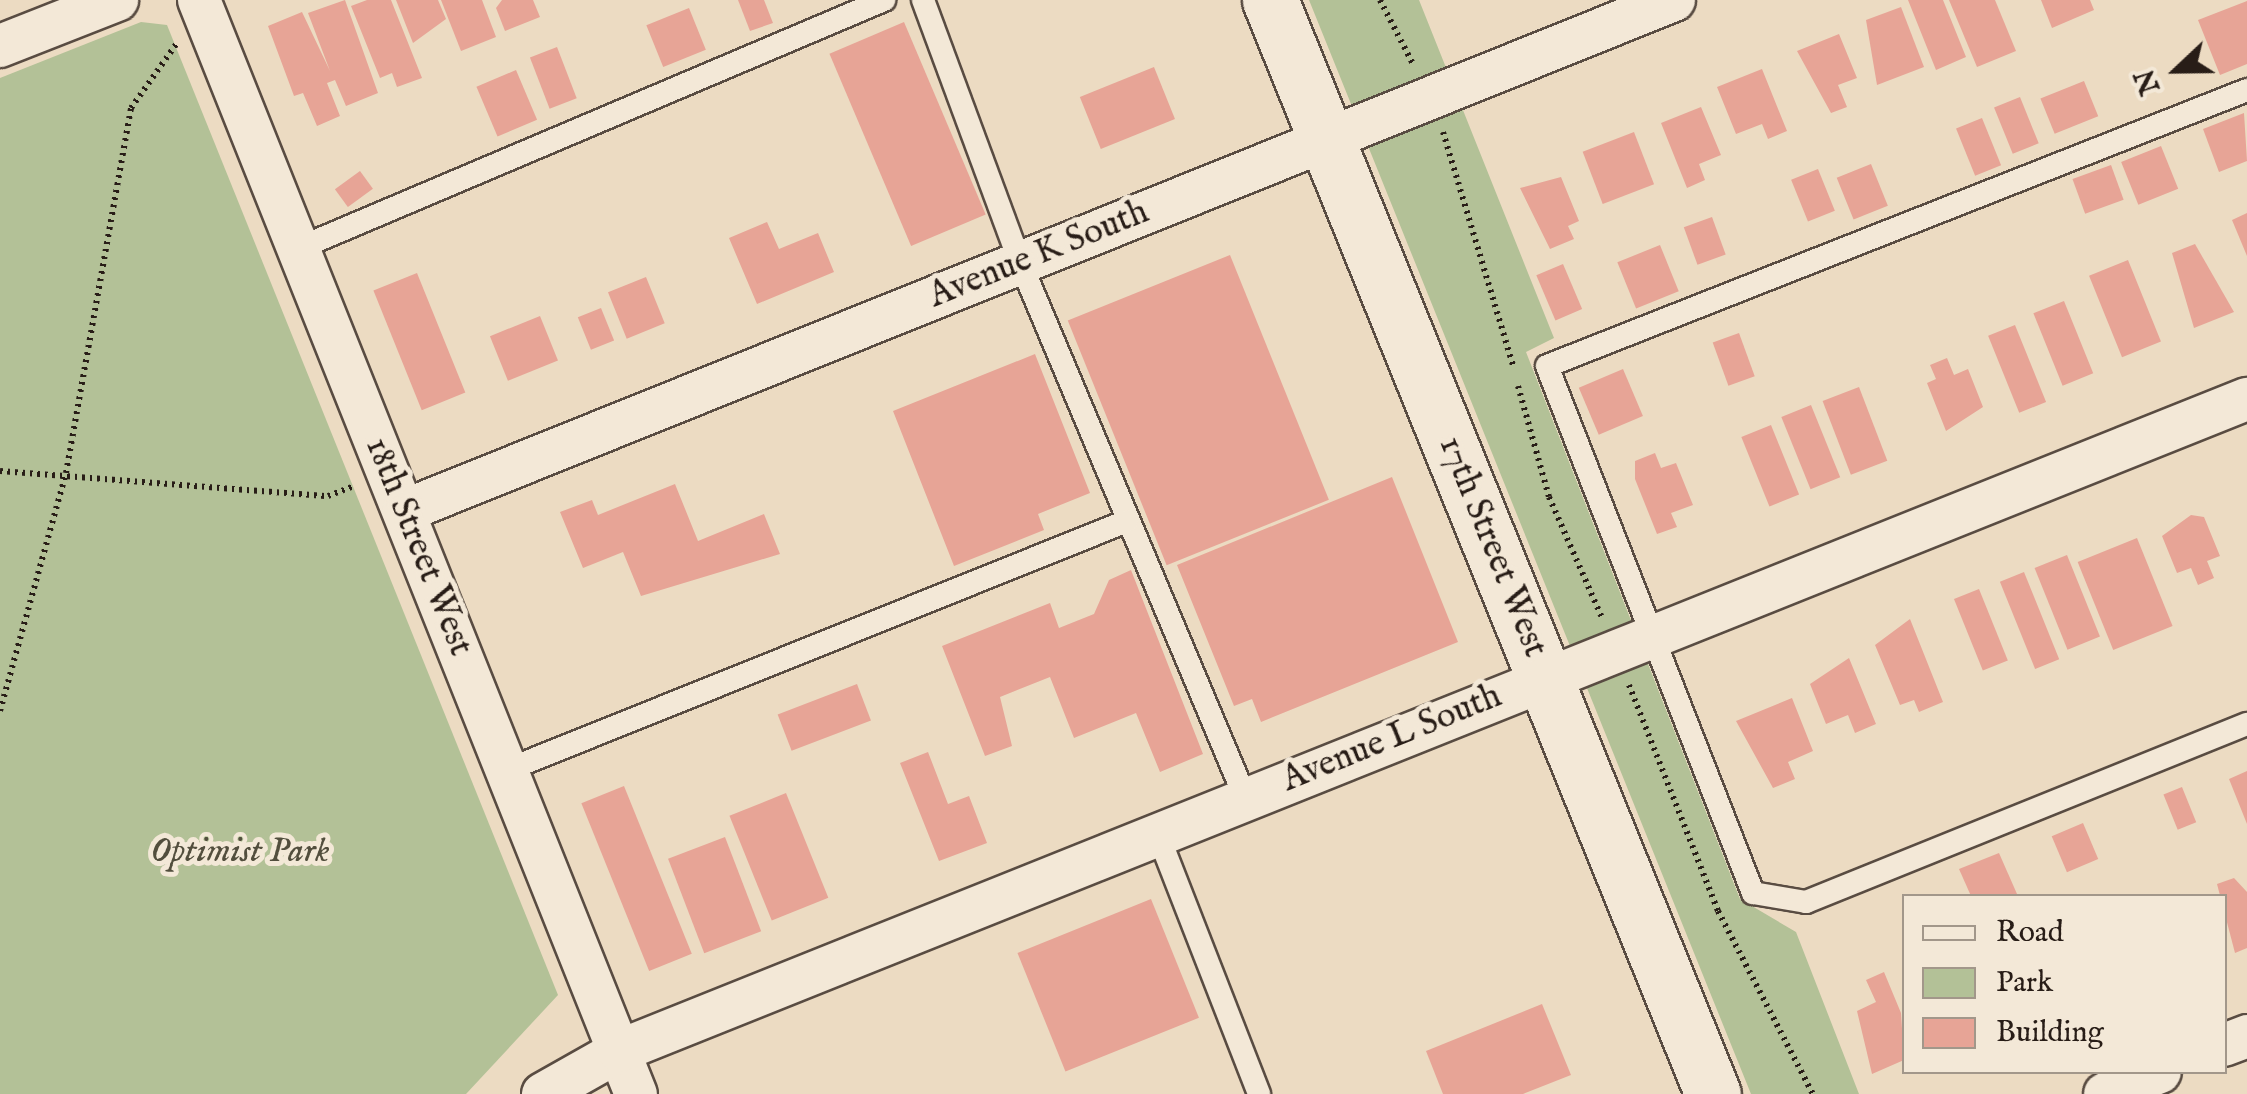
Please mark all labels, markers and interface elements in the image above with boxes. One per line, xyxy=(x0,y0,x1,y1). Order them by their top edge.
north arrow xyxy=(2127,20,2227,120)
text: N xyxy=(2128,64,2169,99)
street label: Avenue K South xyxy=(923,192,1155,318)
street label: 17th Street West xyxy=(1429,431,1555,663)
street label: 18th Street West xyxy=(355,432,481,662)
street label: Avenue L South xyxy=(1276,676,1508,802)
park label: Optimist Park xyxy=(150,831,330,873)
legend xyxy=(1902,894,2227,1074)
text: Road xyxy=(1996,914,2064,952)
text: Park xyxy=(1996,964,2053,1002)
text: Building xyxy=(1996,1014,2104,1052)

